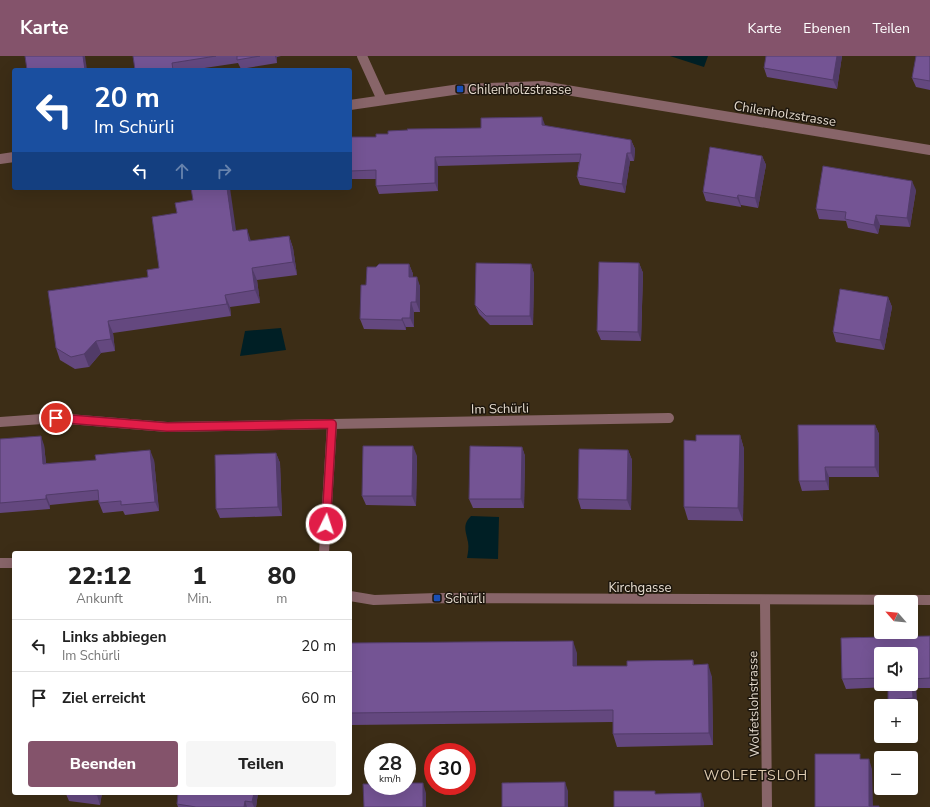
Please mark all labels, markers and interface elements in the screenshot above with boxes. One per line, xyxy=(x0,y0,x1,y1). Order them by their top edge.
text: Karte xyxy=(20,15,69,41)
text: Karte xyxy=(748,19,781,38)
text: Ebenen xyxy=(803,19,850,38)
text: Teilen xyxy=(872,19,910,38)
text: 20 m xyxy=(94,79,160,117)
place label: Chilenholzstrasse xyxy=(468,81,571,99)
icon: left xyxy=(28,84,80,136)
marker: Chilenholzstrasse xyxy=(455,84,465,94)
street label: Chilenholzstrasse xyxy=(732,97,837,131)
text: Im Schürli xyxy=(94,115,174,139)
icon: left xyxy=(129,160,151,182)
icon: ahead xyxy=(171,160,193,182)
icon: right xyxy=(213,160,235,182)
street label: Im Schürli xyxy=(471,399,529,419)
pin xyxy=(39,401,73,435)
icon: arrive xyxy=(45,407,67,429)
position arrow xyxy=(305,503,347,545)
text: 22:12 xyxy=(68,560,132,592)
text: 1 xyxy=(192,560,207,592)
text: 80 xyxy=(267,560,296,592)
street label: Kirchgasse xyxy=(608,579,672,597)
text: Ankunft xyxy=(76,590,123,608)
text: Min. xyxy=(187,590,212,608)
text: m xyxy=(276,590,287,608)
place label: Schürli xyxy=(445,590,485,608)
marker: Schürli xyxy=(432,593,442,603)
north arrow xyxy=(874,595,918,639)
map controls xyxy=(874,595,918,795)
text: Links abbiegen xyxy=(62,627,166,647)
icon: left xyxy=(28,635,50,657)
text: 20 m xyxy=(301,636,336,656)
text: Im Schürli xyxy=(62,647,120,665)
button: sound xyxy=(874,647,918,691)
street label: Wolfetslohstrasse xyxy=(744,651,764,757)
icon: arrive xyxy=(28,687,50,709)
text: Ziel erreicht xyxy=(62,688,145,708)
text: 60 m xyxy=(301,688,336,708)
button: + xyxy=(874,699,918,743)
button: Beenden xyxy=(28,741,178,787)
button: Teilen xyxy=(186,741,336,787)
speed limit sign: 30 xyxy=(424,743,476,795)
text: 28 xyxy=(378,750,402,777)
button: − xyxy=(874,751,918,795)
district label: WOLFETSLOH xyxy=(704,766,808,785)
text: km/h xyxy=(379,772,401,786)

